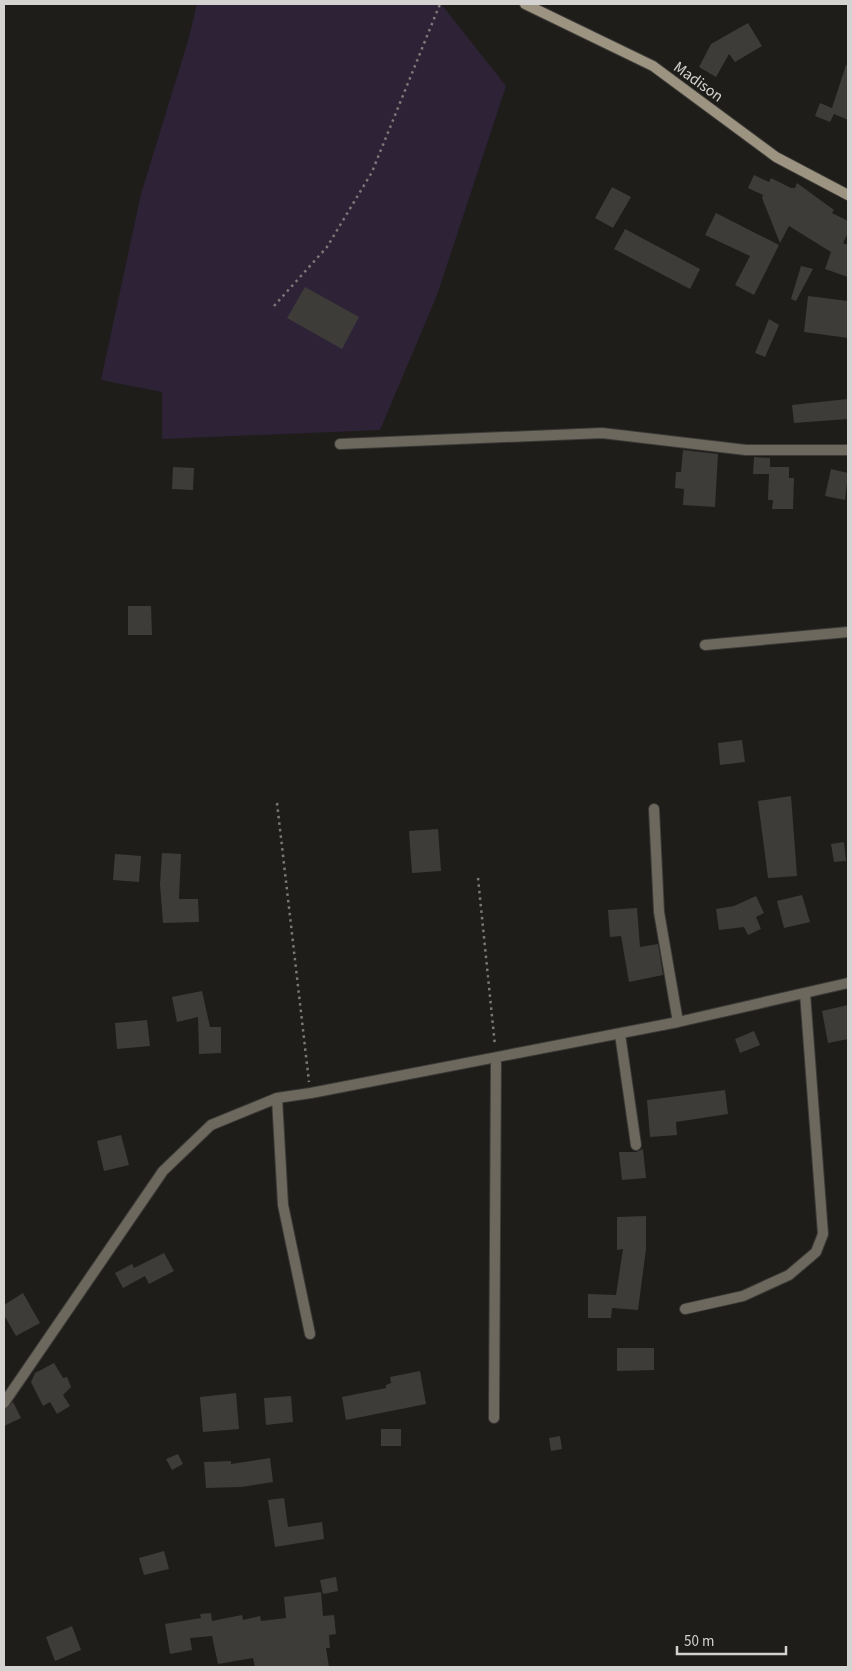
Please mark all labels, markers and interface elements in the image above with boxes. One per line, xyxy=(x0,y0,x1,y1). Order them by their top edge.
street label: Madison xyxy=(669,56,728,107)
scale bar xyxy=(677,1624,786,1656)
text: 50 m xyxy=(684,1631,714,1652)

